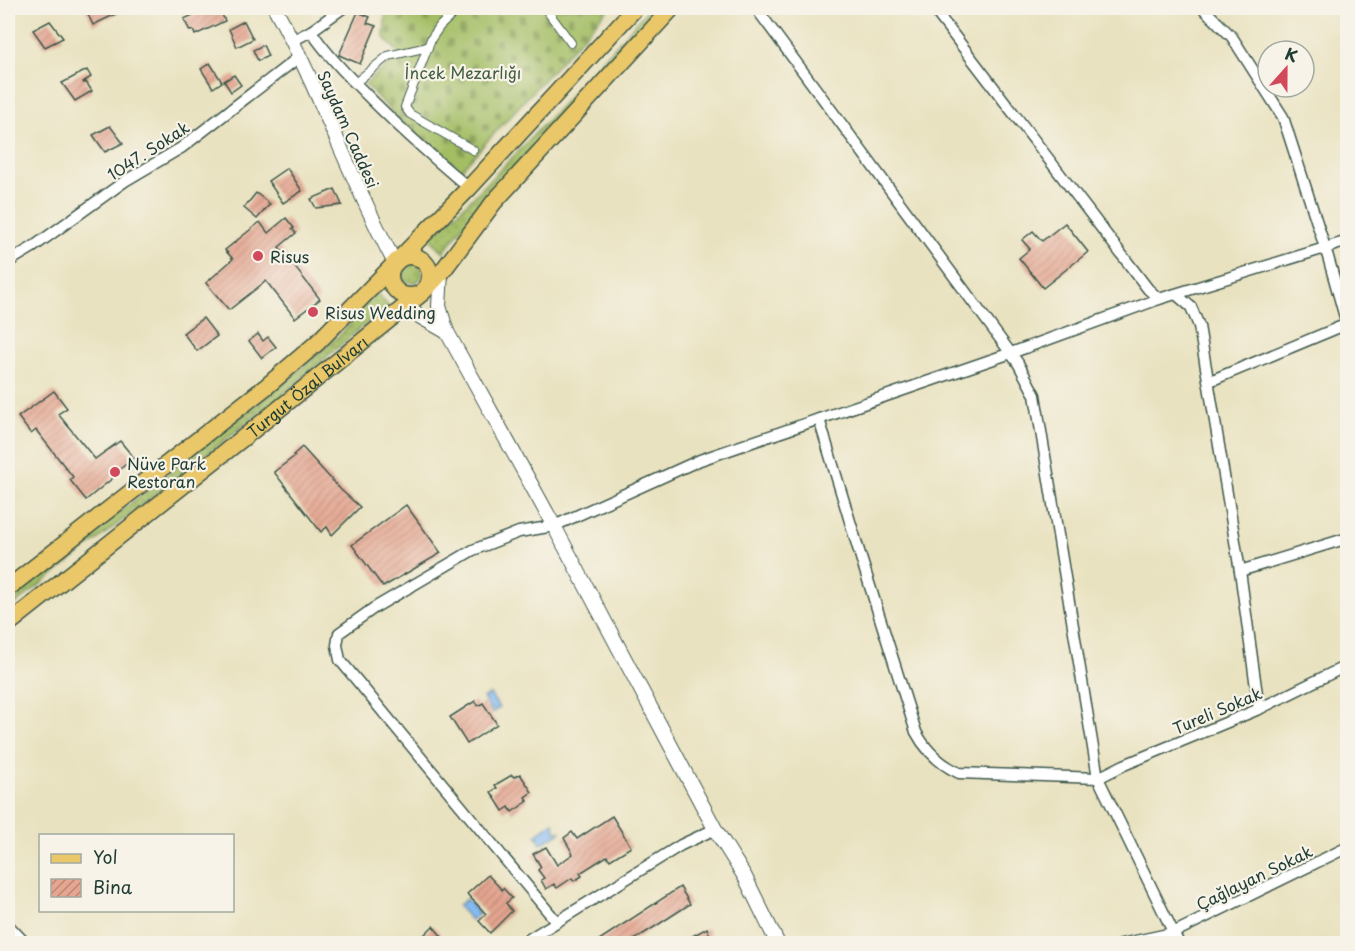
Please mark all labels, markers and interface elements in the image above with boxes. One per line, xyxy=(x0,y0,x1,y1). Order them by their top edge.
north arrow xyxy=(1256,39,1316,99)
text: K xyxy=(1282,41,1302,67)
park label: İncek Mezarlığı xyxy=(405,60,521,84)
street label: Saydam Caddesi xyxy=(312,66,386,192)
street label: 1047. Sokak xyxy=(102,114,194,186)
place label: Risus xyxy=(270,244,309,268)
marker: Risus xyxy=(251,249,265,263)
place label: Risus Wedding xyxy=(325,300,436,324)
marker: Risus Wedding xyxy=(306,305,320,319)
street label: Turgut Özal Bulvarı xyxy=(241,330,373,443)
place label: Nüve Park Restoran xyxy=(127,451,206,493)
marker: Nüve Park Restoran xyxy=(108,465,122,479)
street label: Tureli Sokak xyxy=(1169,680,1265,740)
legend xyxy=(39,834,234,912)
street label: Çağlayan Sokak xyxy=(1192,838,1316,916)
text: Yol xyxy=(93,843,118,870)
text: Bina xyxy=(93,873,133,900)

